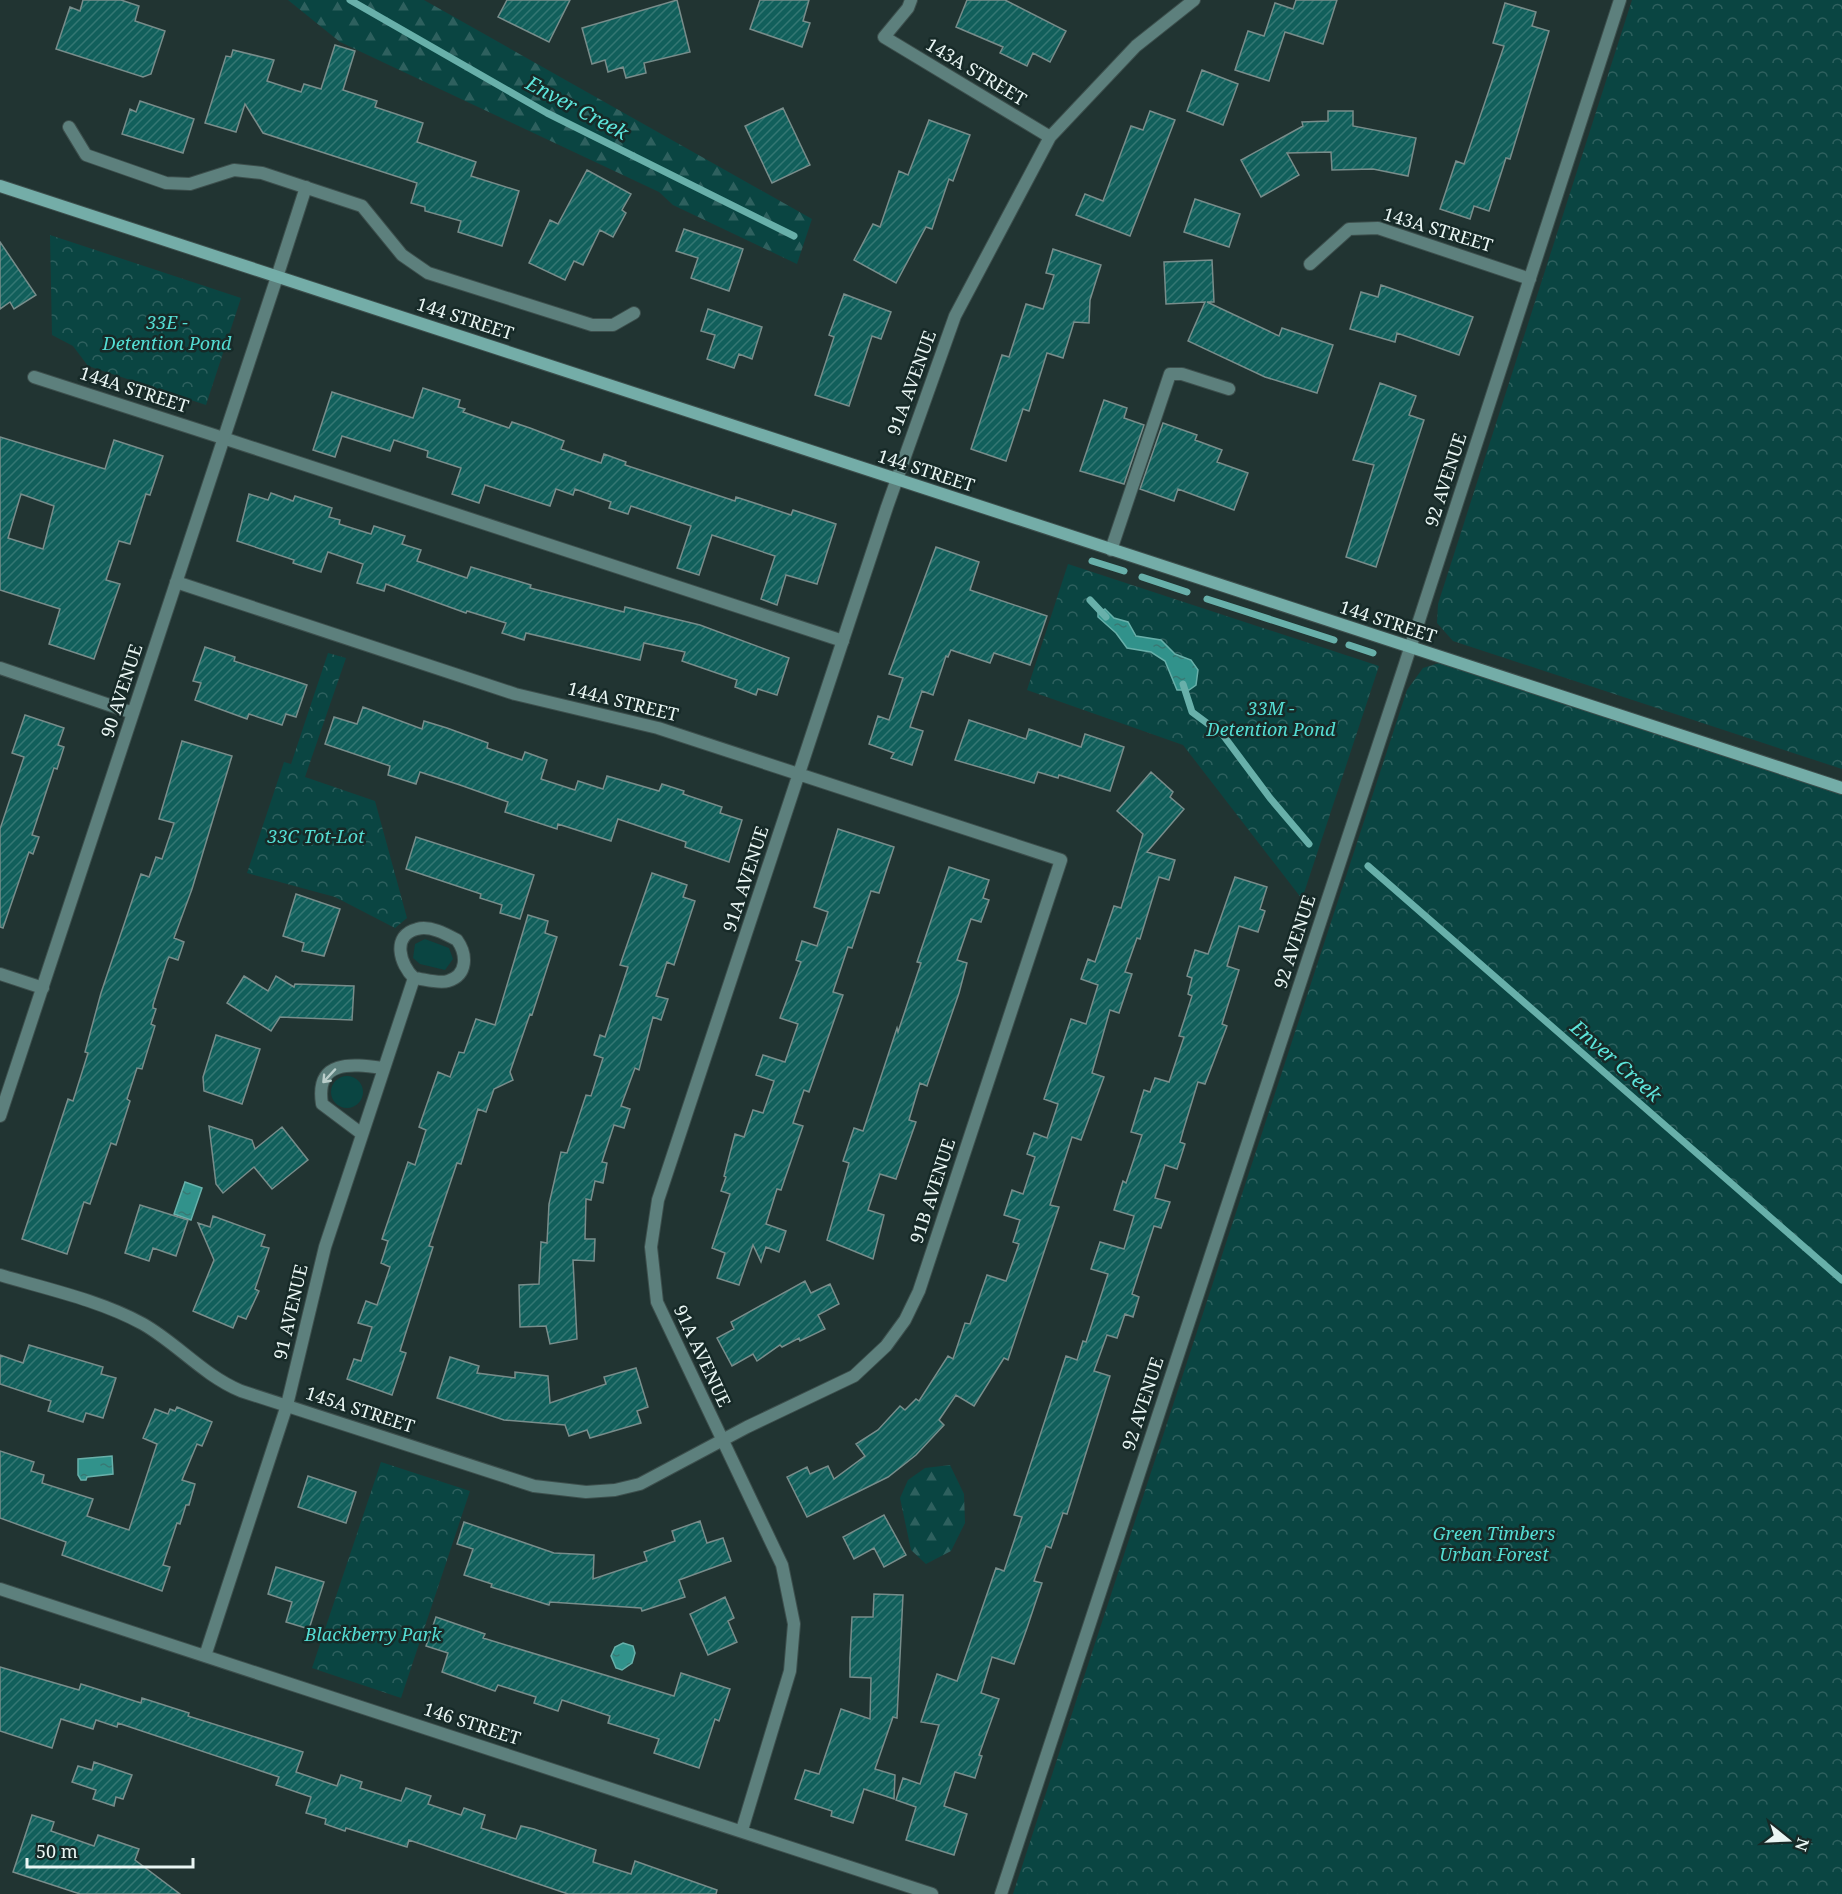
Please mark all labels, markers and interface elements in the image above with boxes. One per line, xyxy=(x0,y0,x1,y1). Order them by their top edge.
street label: 143A STREET xyxy=(922,32,1031,111)
water label: Enver Creek xyxy=(520,69,634,146)
street label: 143A STREET xyxy=(1381,201,1496,257)
street label: 144 STREET xyxy=(414,291,517,345)
park label: 33E - Detention Pond xyxy=(102,310,232,355)
street label: 91A AVENUE xyxy=(881,327,941,438)
street label: 144A STREET xyxy=(77,360,192,418)
street label: 92 AVENUE xyxy=(1419,430,1471,530)
street label: 144 STREET xyxy=(875,443,978,497)
street label: 144 STREET xyxy=(1337,594,1440,648)
street label: 90 AVENUE xyxy=(95,641,147,741)
street label: 144A STREET xyxy=(565,676,681,726)
park label: 33M - Detention Pond xyxy=(1206,696,1336,741)
street label: 91A AVENUE xyxy=(717,823,773,935)
park label: 33C Tot-Lot xyxy=(266,824,365,848)
street label: 92 AVENUE xyxy=(1268,892,1320,992)
water label: Enver Creek xyxy=(1564,1013,1668,1108)
one-way arrow xyxy=(323,1067,337,1083)
street label: 91B AVENUE xyxy=(904,1135,960,1246)
street label: 91 AVENUE xyxy=(267,1262,313,1362)
street label: 91A AVENUE xyxy=(669,1301,737,1410)
street label: 92 AVENUE xyxy=(1116,1354,1168,1454)
street label: 145A STREET xyxy=(303,1380,418,1438)
park label: Green Timbers Urban Forest xyxy=(1433,1521,1555,1566)
park label: Blackberry Park xyxy=(304,1622,442,1646)
street label: 146 STREET xyxy=(421,1696,524,1750)
north arrow xyxy=(1758,1810,1818,1870)
scale bar xyxy=(27,1831,194,1869)
text: N xyxy=(1790,1835,1815,1854)
text: 50 m xyxy=(36,1839,78,1863)

